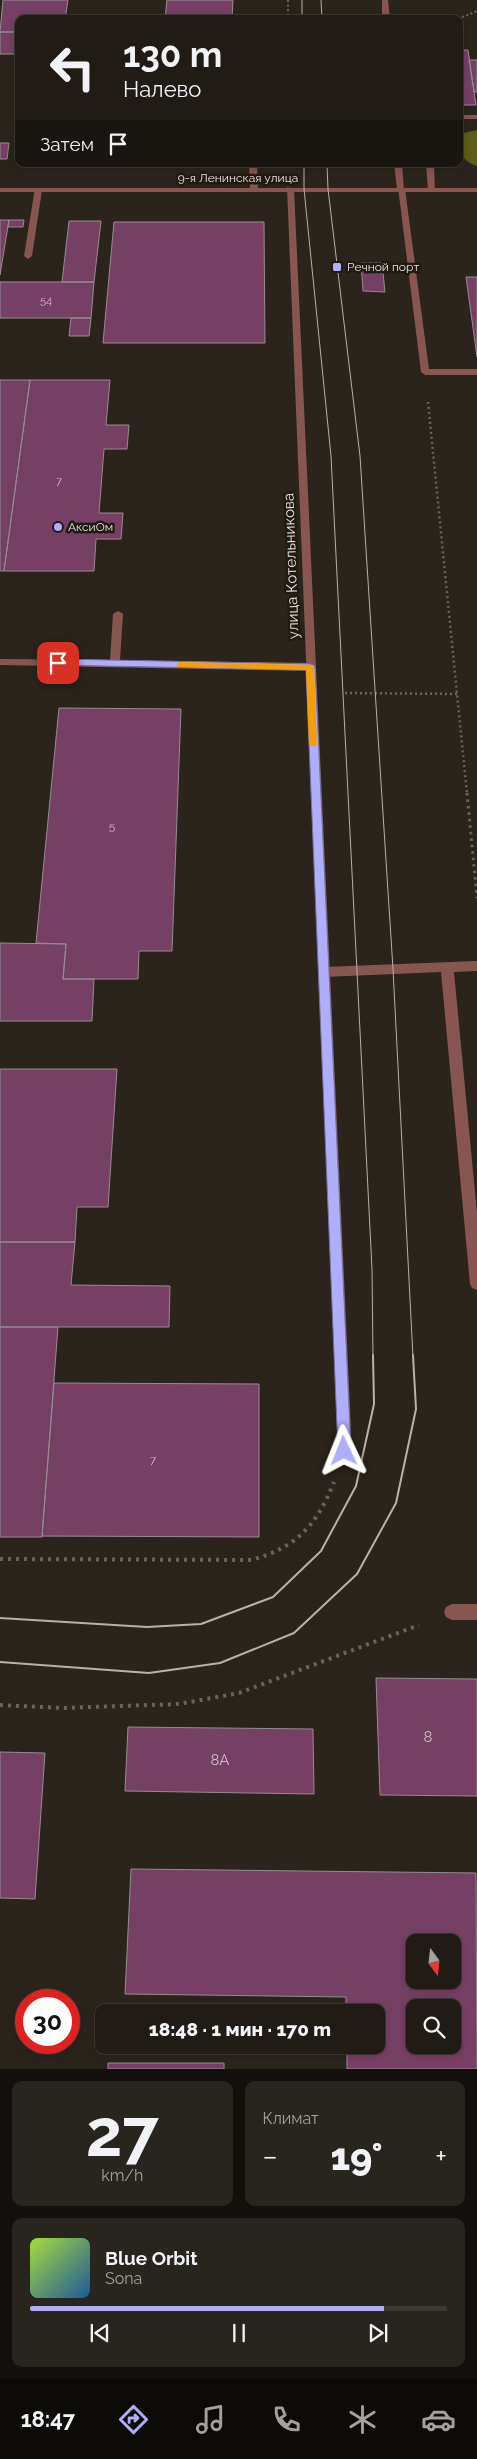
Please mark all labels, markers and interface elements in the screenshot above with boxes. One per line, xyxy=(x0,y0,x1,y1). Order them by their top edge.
text: 130 m xyxy=(123,34,222,75)
icon: left xyxy=(40,35,105,100)
text: Налево xyxy=(123,76,201,102)
icon: arrive xyxy=(104,130,132,158)
text: Затем xyxy=(40,133,94,155)
street label: 9-я Ленинская улица xyxy=(178,171,298,185)
place label: Речной порт xyxy=(347,260,419,274)
marker: Речной порт xyxy=(331,261,343,273)
house number: 54 xyxy=(40,294,52,307)
house number: 7 xyxy=(56,475,62,488)
street label: улица Котельникова xyxy=(279,493,303,639)
place label: АксиОм xyxy=(68,520,113,534)
marker: АксиОм xyxy=(52,521,64,533)
pin xyxy=(37,642,79,684)
icon: arrive xyxy=(44,649,72,677)
house number: 5 xyxy=(109,819,116,833)
position arrow xyxy=(317,1424,369,1476)
house number: 7 xyxy=(150,1453,157,1467)
house number: 8 xyxy=(424,1728,433,1746)
house number: 8А xyxy=(211,1751,229,1769)
north arrow xyxy=(406,1934,461,1989)
map controls xyxy=(406,1934,461,2054)
speed limit sign: 30 xyxy=(15,1989,80,2054)
button: search xyxy=(406,1999,461,2054)
text: 18:48 · 1 мин · 170 m xyxy=(149,2018,331,2040)
text: 27 xyxy=(86,2095,159,2171)
text: Климат xyxy=(263,2109,319,2128)
text: 19° xyxy=(330,2134,383,2179)
text: − xyxy=(263,2140,278,2173)
text: + xyxy=(435,2140,447,2173)
text: km/h xyxy=(101,2166,143,2185)
text: Blue Orbit xyxy=(105,2247,197,2269)
text: Sona xyxy=(105,2269,142,2288)
icon: previous xyxy=(86,2319,114,2347)
icon: pause xyxy=(225,2319,253,2347)
icon: next xyxy=(364,2319,392,2347)
icon: directions xyxy=(116,2402,151,2437)
icon: music xyxy=(193,2402,228,2437)
icon: phone xyxy=(269,2402,304,2437)
icon: climate xyxy=(345,2402,380,2437)
icon: car xyxy=(421,2402,456,2437)
text: 18:47 xyxy=(21,2406,75,2432)

